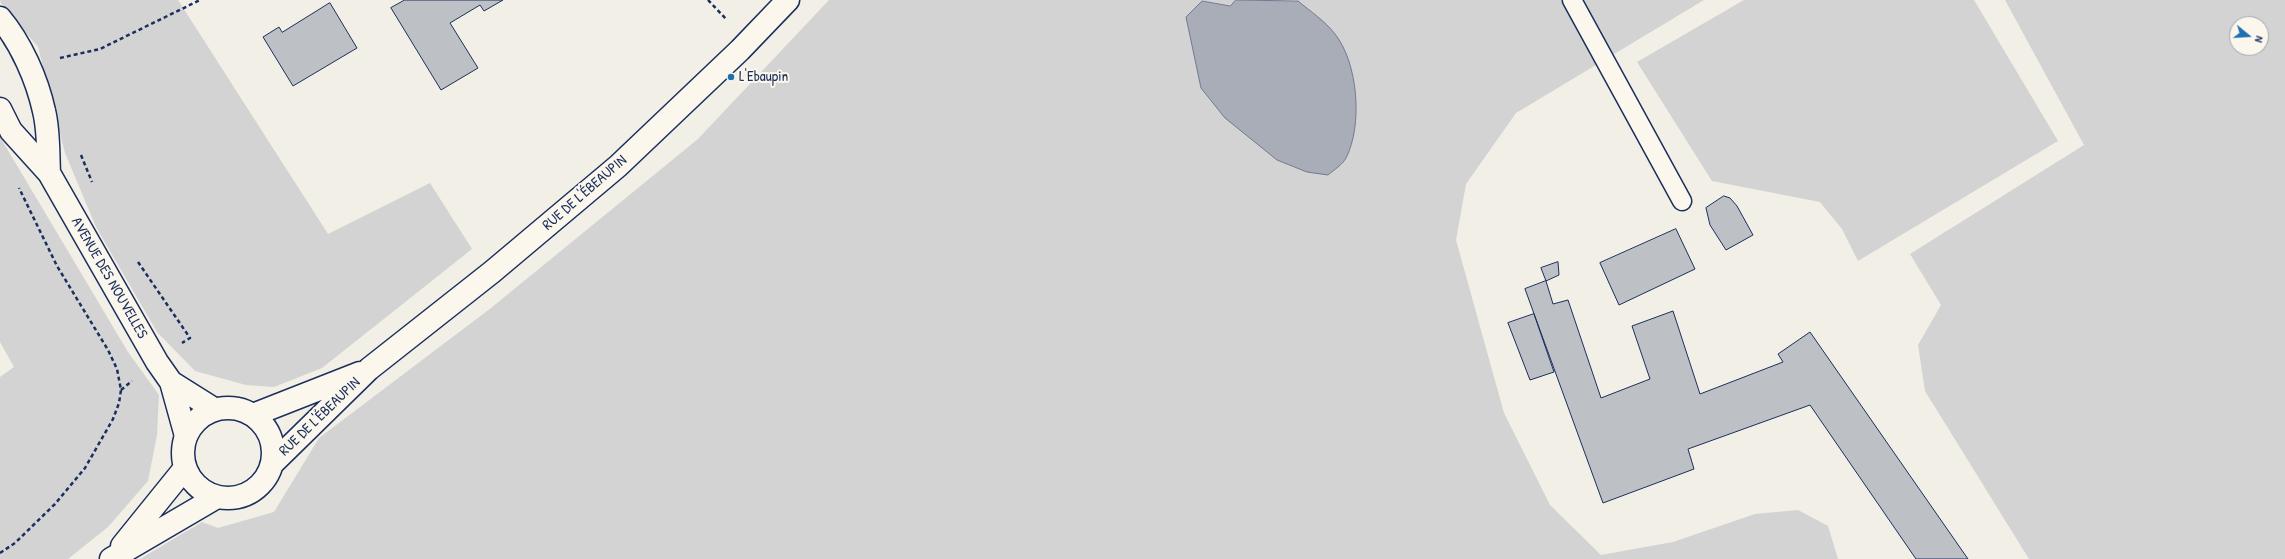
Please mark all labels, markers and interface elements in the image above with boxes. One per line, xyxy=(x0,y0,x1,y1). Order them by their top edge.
north arrow xyxy=(2229,16,2269,56)
text: N xyxy=(2252,34,2267,44)
place label: L'Ebaupin xyxy=(739,68,788,86)
marker: L'Ebaupin xyxy=(726,72,736,82)
street label: RUE DE L'ÉBEAUPIN xyxy=(539,152,631,234)
street label: AVENUE DES NOUVELLES xyxy=(67,214,151,342)
street label: RUE DE L'ÉBEAUPIN xyxy=(276,374,364,460)

